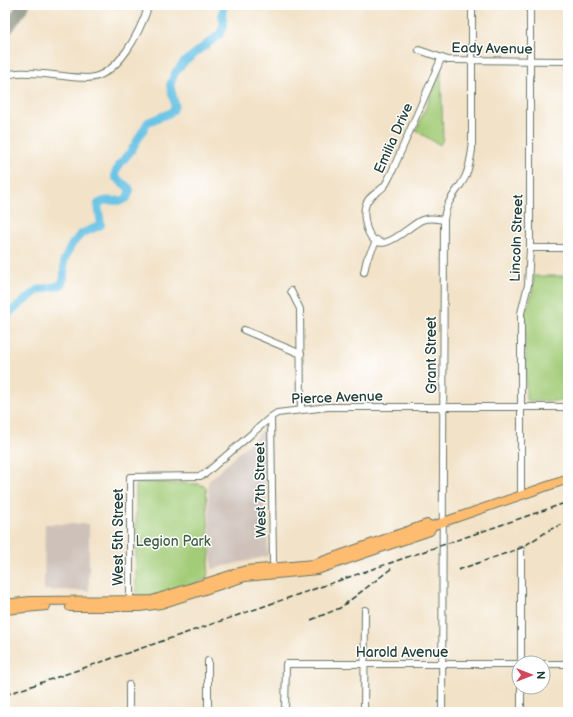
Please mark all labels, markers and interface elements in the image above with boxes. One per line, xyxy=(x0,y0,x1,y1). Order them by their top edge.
street label: Eady Avenue xyxy=(451,39,533,58)
street label: Emilia Drive xyxy=(370,100,416,176)
street label: Lincoln Street xyxy=(506,193,527,282)
street label: Grant Street xyxy=(423,316,440,394)
street label: Pierce Avenue xyxy=(291,387,383,408)
street label: West 7th Street xyxy=(251,441,270,538)
street label: West 5th Street xyxy=(110,488,127,586)
park label: Legion Park xyxy=(136,533,211,550)
street label: Harold Avenue xyxy=(356,644,448,661)
north arrow xyxy=(511,655,551,695)
text: N xyxy=(534,671,547,679)

